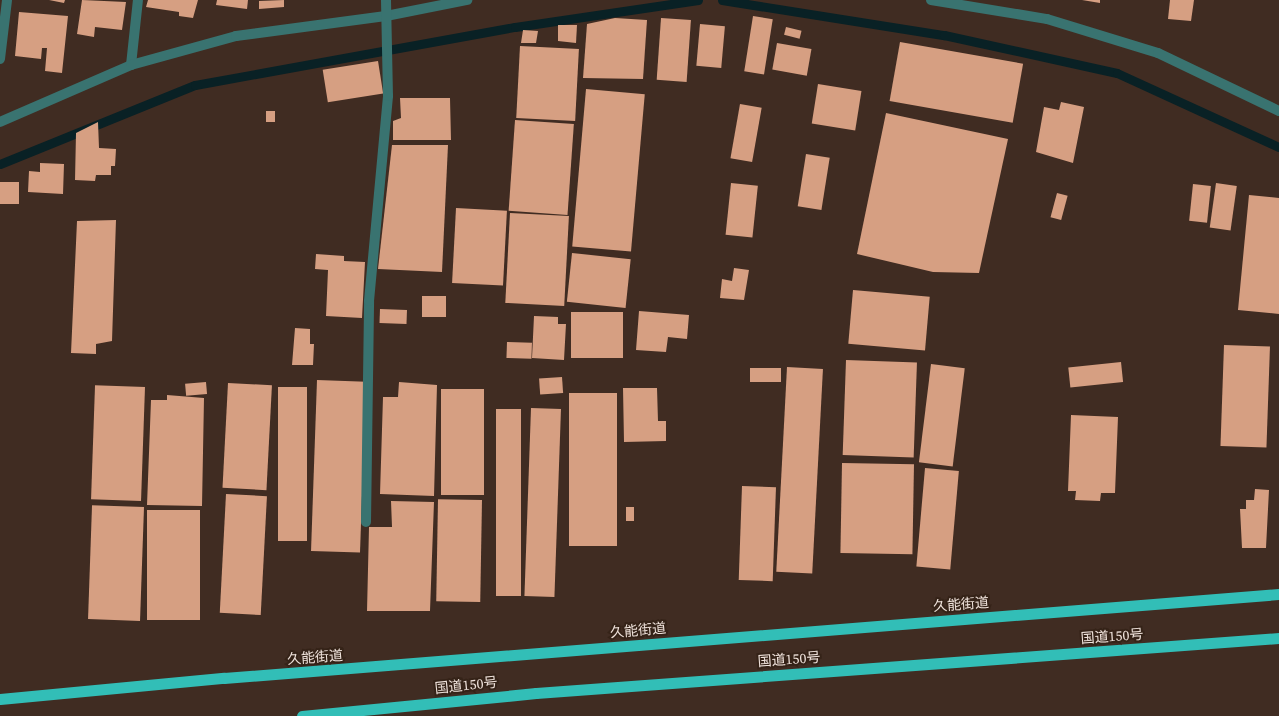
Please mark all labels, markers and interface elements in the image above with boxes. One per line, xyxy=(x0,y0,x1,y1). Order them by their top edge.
street label: 久能街道 xyxy=(932,594,990,614)
street label: 久能街道 xyxy=(609,619,667,641)
street label: 国道150号 xyxy=(1080,625,1144,647)
street label: 久能街道 xyxy=(286,647,344,667)
street label: 国道150号 xyxy=(757,648,821,670)
street label: 国道150号 xyxy=(434,673,498,697)

